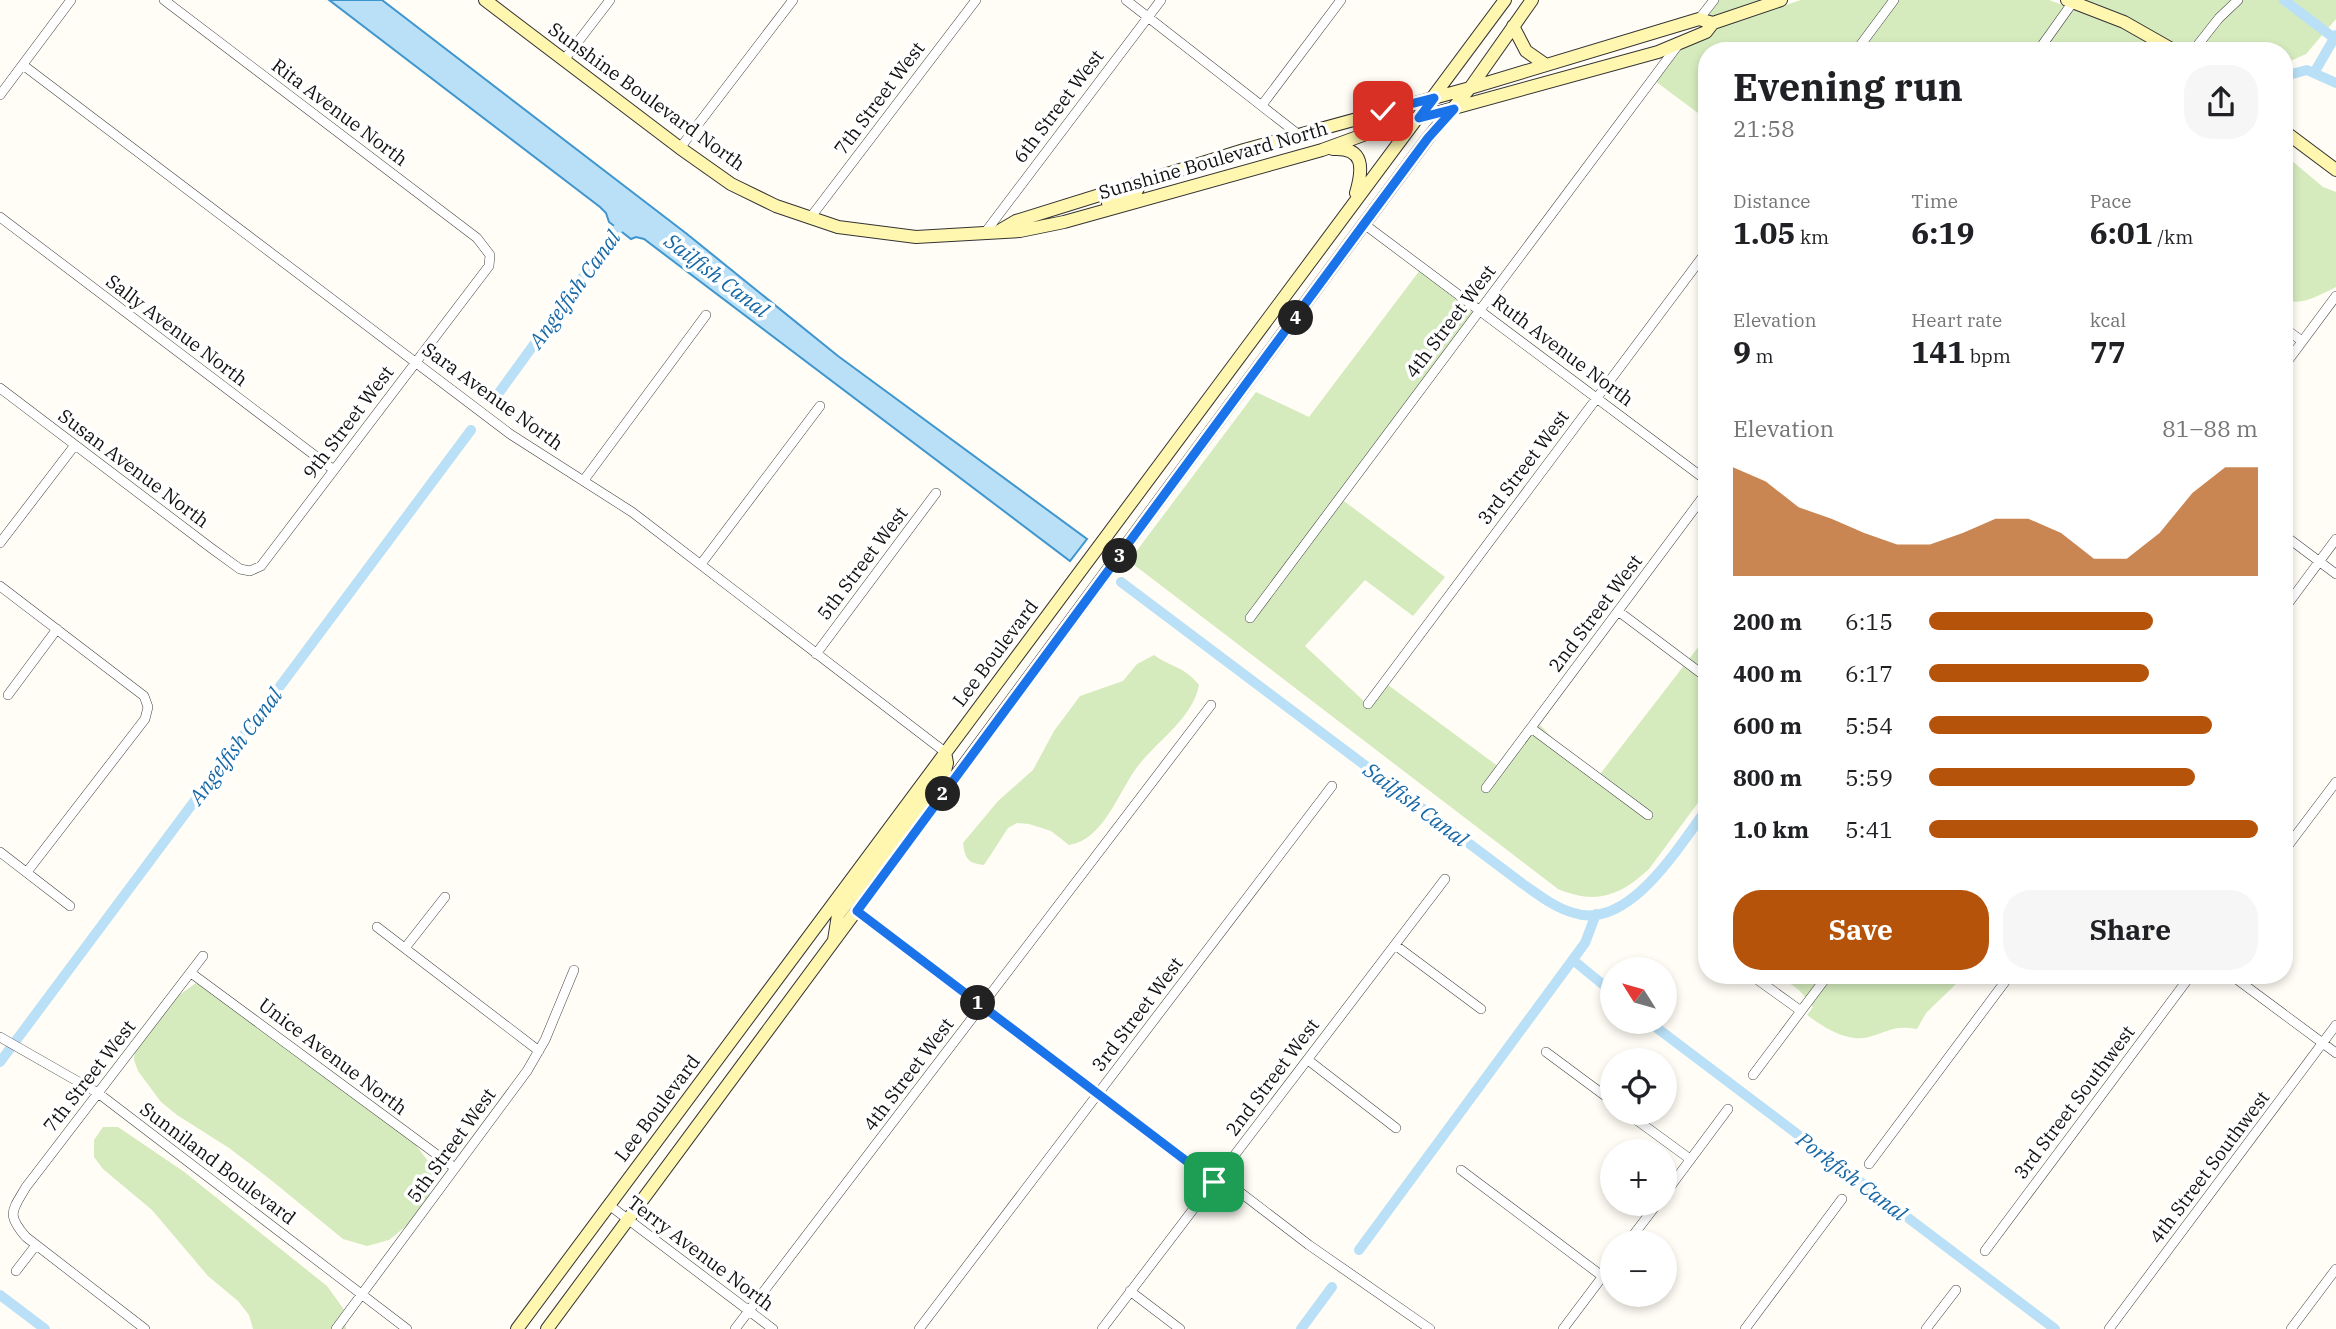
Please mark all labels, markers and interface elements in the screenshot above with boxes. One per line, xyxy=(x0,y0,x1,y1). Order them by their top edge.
street label: Sunshine Boulevard North xyxy=(544,17,750,176)
street label: 7th Street West xyxy=(829,36,930,159)
street label: 6th Street West xyxy=(1008,44,1109,167)
street label: Rita Avenue North xyxy=(267,53,413,171)
text: Evening run xyxy=(1733,62,1963,111)
button: share xyxy=(2184,65,2258,139)
pin xyxy=(1353,81,1413,141)
icon: check xyxy=(1364,92,1402,130)
text: 21:58 xyxy=(1733,113,1795,143)
street label: Sunshine Boulevard North xyxy=(1096,116,1330,204)
text: Distance xyxy=(1733,189,1811,213)
text: Time xyxy=(1911,189,1958,213)
text: Pace xyxy=(2090,189,2131,213)
text: 1.05 xyxy=(1733,213,1795,252)
text: 6:19 xyxy=(1911,213,1974,252)
text: 6:01 xyxy=(2090,213,2153,252)
water label: Angelfish Canal xyxy=(521,224,627,355)
text: km xyxy=(1795,225,1829,249)
text: /km xyxy=(2153,225,2193,249)
water label: Sailfish Canal xyxy=(658,226,776,324)
street label: 4th Street West xyxy=(1400,259,1501,382)
street label: Sally Avenue North xyxy=(101,269,253,391)
street label: Ruth Avenue North xyxy=(1487,289,1639,411)
pin: 4 xyxy=(1278,300,1314,336)
text: 4 xyxy=(1290,305,1301,329)
text: Elevation xyxy=(1733,308,1817,332)
text: Heart rate xyxy=(1911,308,2002,332)
text: kcal xyxy=(2090,308,2126,332)
text: 9 xyxy=(1733,332,1751,371)
text: 141 xyxy=(1911,332,1965,371)
text: 77 xyxy=(2090,332,2126,371)
street label: Sara Avenue North xyxy=(418,337,568,455)
text: m xyxy=(1751,344,1774,368)
text: bpm xyxy=(1965,344,2011,368)
street label: 9th Street West xyxy=(298,360,399,483)
street label: Susan Avenue North xyxy=(54,403,214,533)
street label: 3rd Street West xyxy=(1472,405,1574,529)
text: Elevation xyxy=(1733,413,1834,443)
text: 81–88 m xyxy=(2162,413,2258,443)
street label: 5th Street West xyxy=(812,501,913,624)
pin: 3 xyxy=(1102,538,1138,574)
text: 3 xyxy=(1114,543,1125,567)
street label: 2nd Street West xyxy=(1543,549,1647,676)
street label: Lee Boulevard xyxy=(947,595,1043,711)
text: 200 m xyxy=(1733,606,1802,636)
text: 6:15 xyxy=(1845,606,1893,636)
text: 400 m xyxy=(1733,658,1802,688)
text: 6:17 xyxy=(1845,658,1893,688)
water label: Angelfish Canal xyxy=(181,681,289,812)
text: 600 m xyxy=(1733,710,1802,740)
text: 5:54 xyxy=(1845,710,1893,740)
water label: Sailfish Canal xyxy=(1357,755,1475,853)
text: 800 m xyxy=(1733,762,1802,792)
text: 5:59 xyxy=(1845,762,1893,792)
pin: 2 xyxy=(926,776,960,812)
text: 2 xyxy=(937,781,948,805)
text: 1.0 km xyxy=(1733,814,1809,844)
text: 5:41 xyxy=(1845,814,1893,844)
button: Save xyxy=(1733,890,1989,970)
button: Share xyxy=(2003,890,2258,970)
street label: 3rd Street West xyxy=(1086,952,1188,1076)
north arrow xyxy=(1600,957,1676,1034)
map controls xyxy=(1600,957,1677,1307)
pin: 1 xyxy=(960,986,996,1020)
text: 1 xyxy=(972,990,983,1014)
street label: Unice Avenue North xyxy=(254,992,412,1120)
street label: 4th Street West xyxy=(858,1012,959,1135)
street label: 2nd Street West xyxy=(1220,1013,1324,1140)
street label: 7th Street West xyxy=(38,1015,140,1137)
street label: 3rd Street Southwest xyxy=(2008,1020,2140,1184)
button: locate xyxy=(1600,1048,1677,1125)
street label: Lee Boulevard xyxy=(609,1050,705,1166)
street label: 5th Street West xyxy=(401,1083,501,1207)
street label: 4th Street Southwest xyxy=(2144,1086,2274,1248)
street label: Sunniland Boulevard xyxy=(135,1097,301,1229)
water label: Porkfish Canal xyxy=(1790,1125,1914,1227)
button: + xyxy=(1600,1139,1677,1216)
pin xyxy=(1184,1152,1244,1212)
icon: arrive xyxy=(1195,1163,1233,1201)
street label: Terry Avenue North xyxy=(623,1190,779,1316)
button: − xyxy=(1600,1230,1677,1307)

